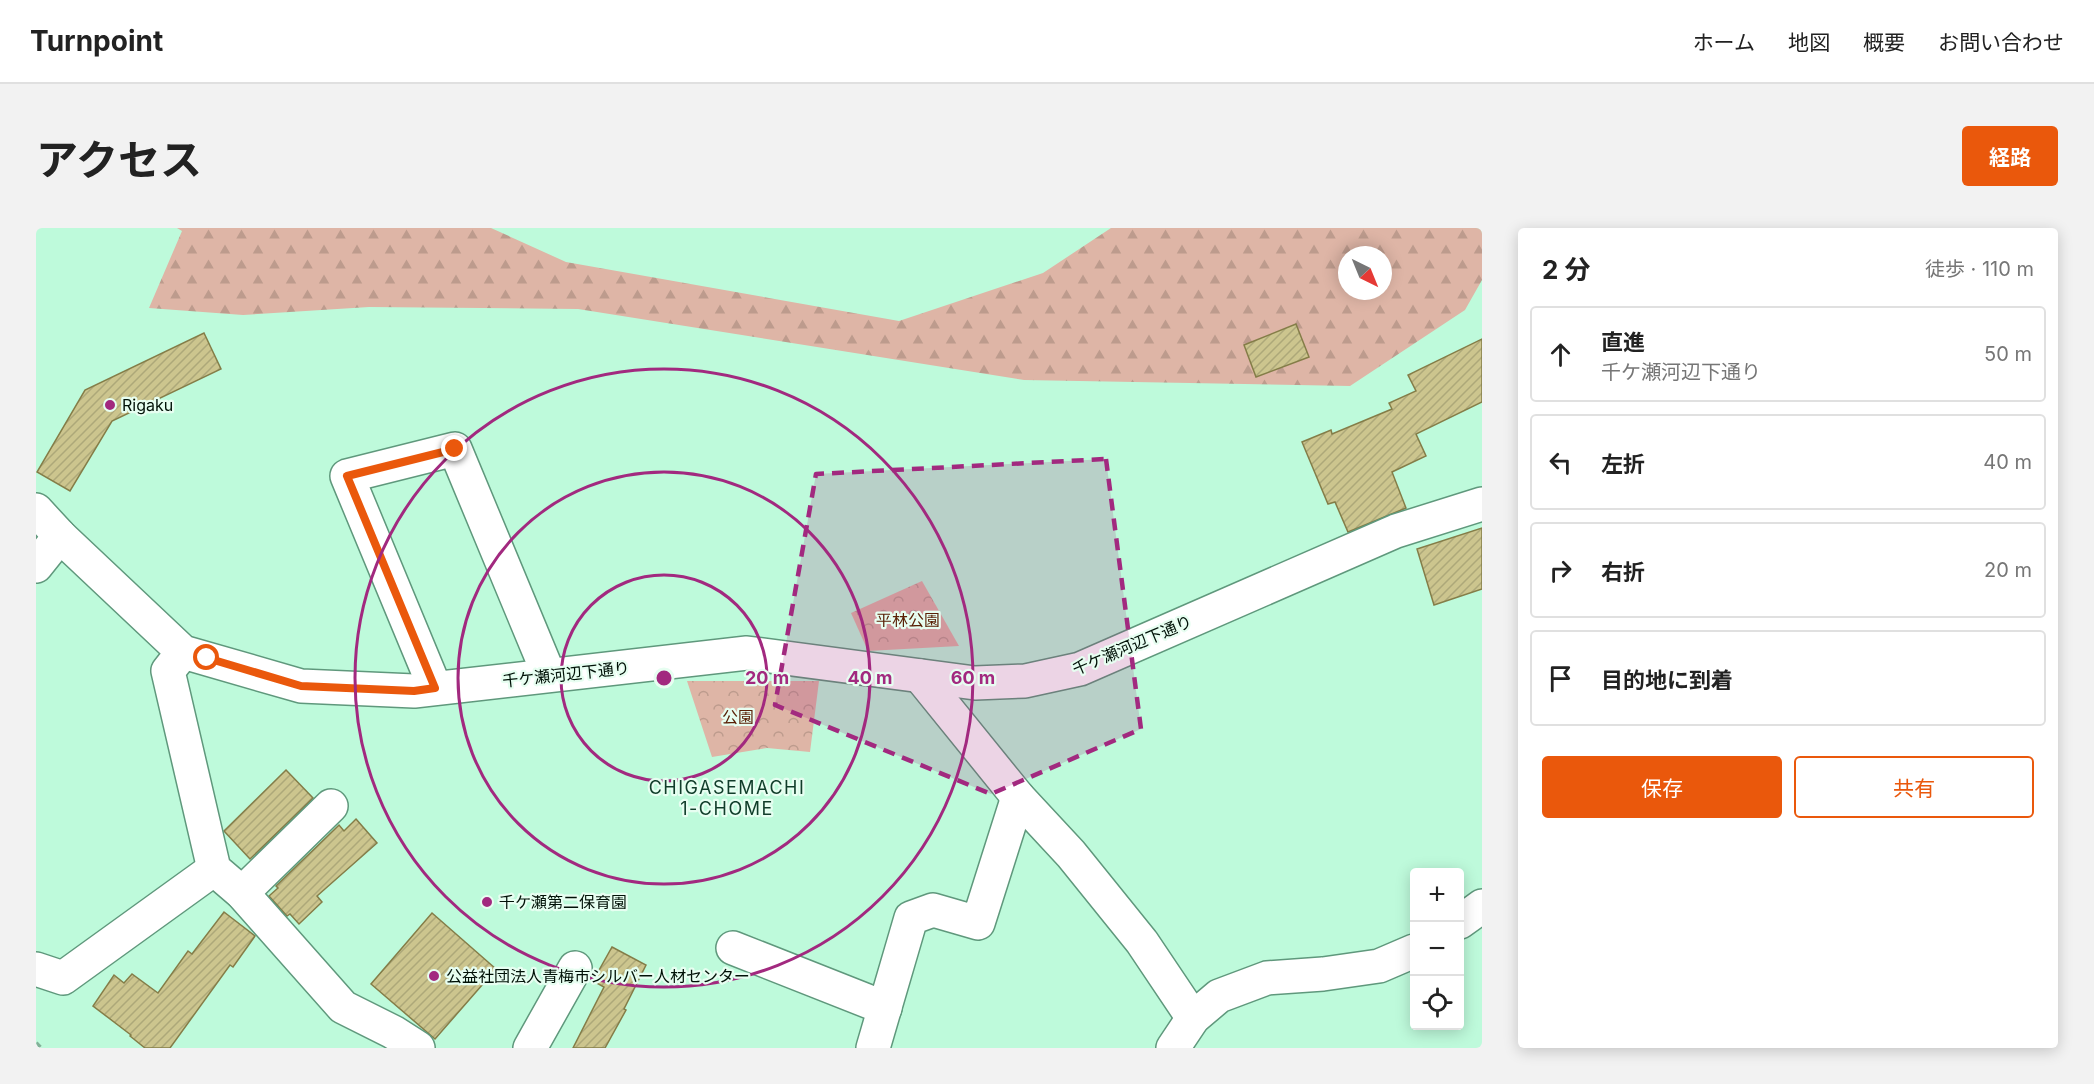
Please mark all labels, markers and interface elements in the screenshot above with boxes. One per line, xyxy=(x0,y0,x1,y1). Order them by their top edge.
text: Turnpoint xyxy=(30,24,163,58)
text: ホーム xyxy=(1693,30,1755,55)
text: 地図 xyxy=(1788,30,1830,55)
text: 概要 xyxy=(1863,30,1905,55)
text: お問い合わせ xyxy=(1938,30,2064,55)
button: 経路 xyxy=(1962,126,2058,186)
text: アクセス xyxy=(36,134,202,185)
north arrow xyxy=(1338,246,1392,300)
text: 2 分 xyxy=(1542,254,1591,285)
text: 徒歩 · 110 m xyxy=(1925,257,2034,281)
text: 直進 xyxy=(1601,329,1645,355)
icon: ahead xyxy=(1544,338,1577,371)
text: 50 m xyxy=(1984,342,2032,366)
text: 千ケ瀬河辺下通り xyxy=(1601,360,1761,384)
place label: Rigaku xyxy=(122,395,173,415)
marker: Rigaku xyxy=(103,398,117,412)
route end xyxy=(441,435,467,461)
icon: left xyxy=(1544,446,1577,479)
text: 40 m xyxy=(1983,450,2032,474)
text: 左折 xyxy=(1601,451,1645,477)
icon: right xyxy=(1544,554,1577,587)
text: 20 m xyxy=(1984,558,2032,582)
text: 右折 xyxy=(1601,559,1645,585)
park label: 平林公園 xyxy=(876,610,940,630)
street label: 千ケ瀬河辺下通り xyxy=(1069,611,1195,679)
route start xyxy=(193,644,219,670)
street label: 千ケ瀬河辺下通り xyxy=(501,657,631,691)
icon: arrive xyxy=(1544,662,1577,695)
text: 20 m xyxy=(745,667,789,688)
text: 40 m xyxy=(848,667,893,688)
text: 60 m xyxy=(951,667,995,688)
text: 目的地に到着 xyxy=(1601,667,1733,693)
centre of rings xyxy=(654,668,674,688)
park label: 公園 xyxy=(722,707,754,727)
button: 保存 xyxy=(1542,756,1782,818)
button: 共有 xyxy=(1794,756,2034,818)
district label: CHIGASEMACHI 1-CHOME xyxy=(649,777,805,819)
map controls xyxy=(1410,868,1464,1030)
button: + xyxy=(1410,868,1464,922)
place label: 千ケ瀬第二保育園 xyxy=(499,892,627,912)
marker: 千ケ瀬第二保育園 xyxy=(480,895,494,909)
button: − xyxy=(1410,922,1464,976)
place label: 公益社団法人青梅市シルバー人材センター xyxy=(446,966,750,986)
marker: 公益社団法人青梅市シルバー人材センター xyxy=(427,969,441,983)
button: locate xyxy=(1410,976,1464,1030)

